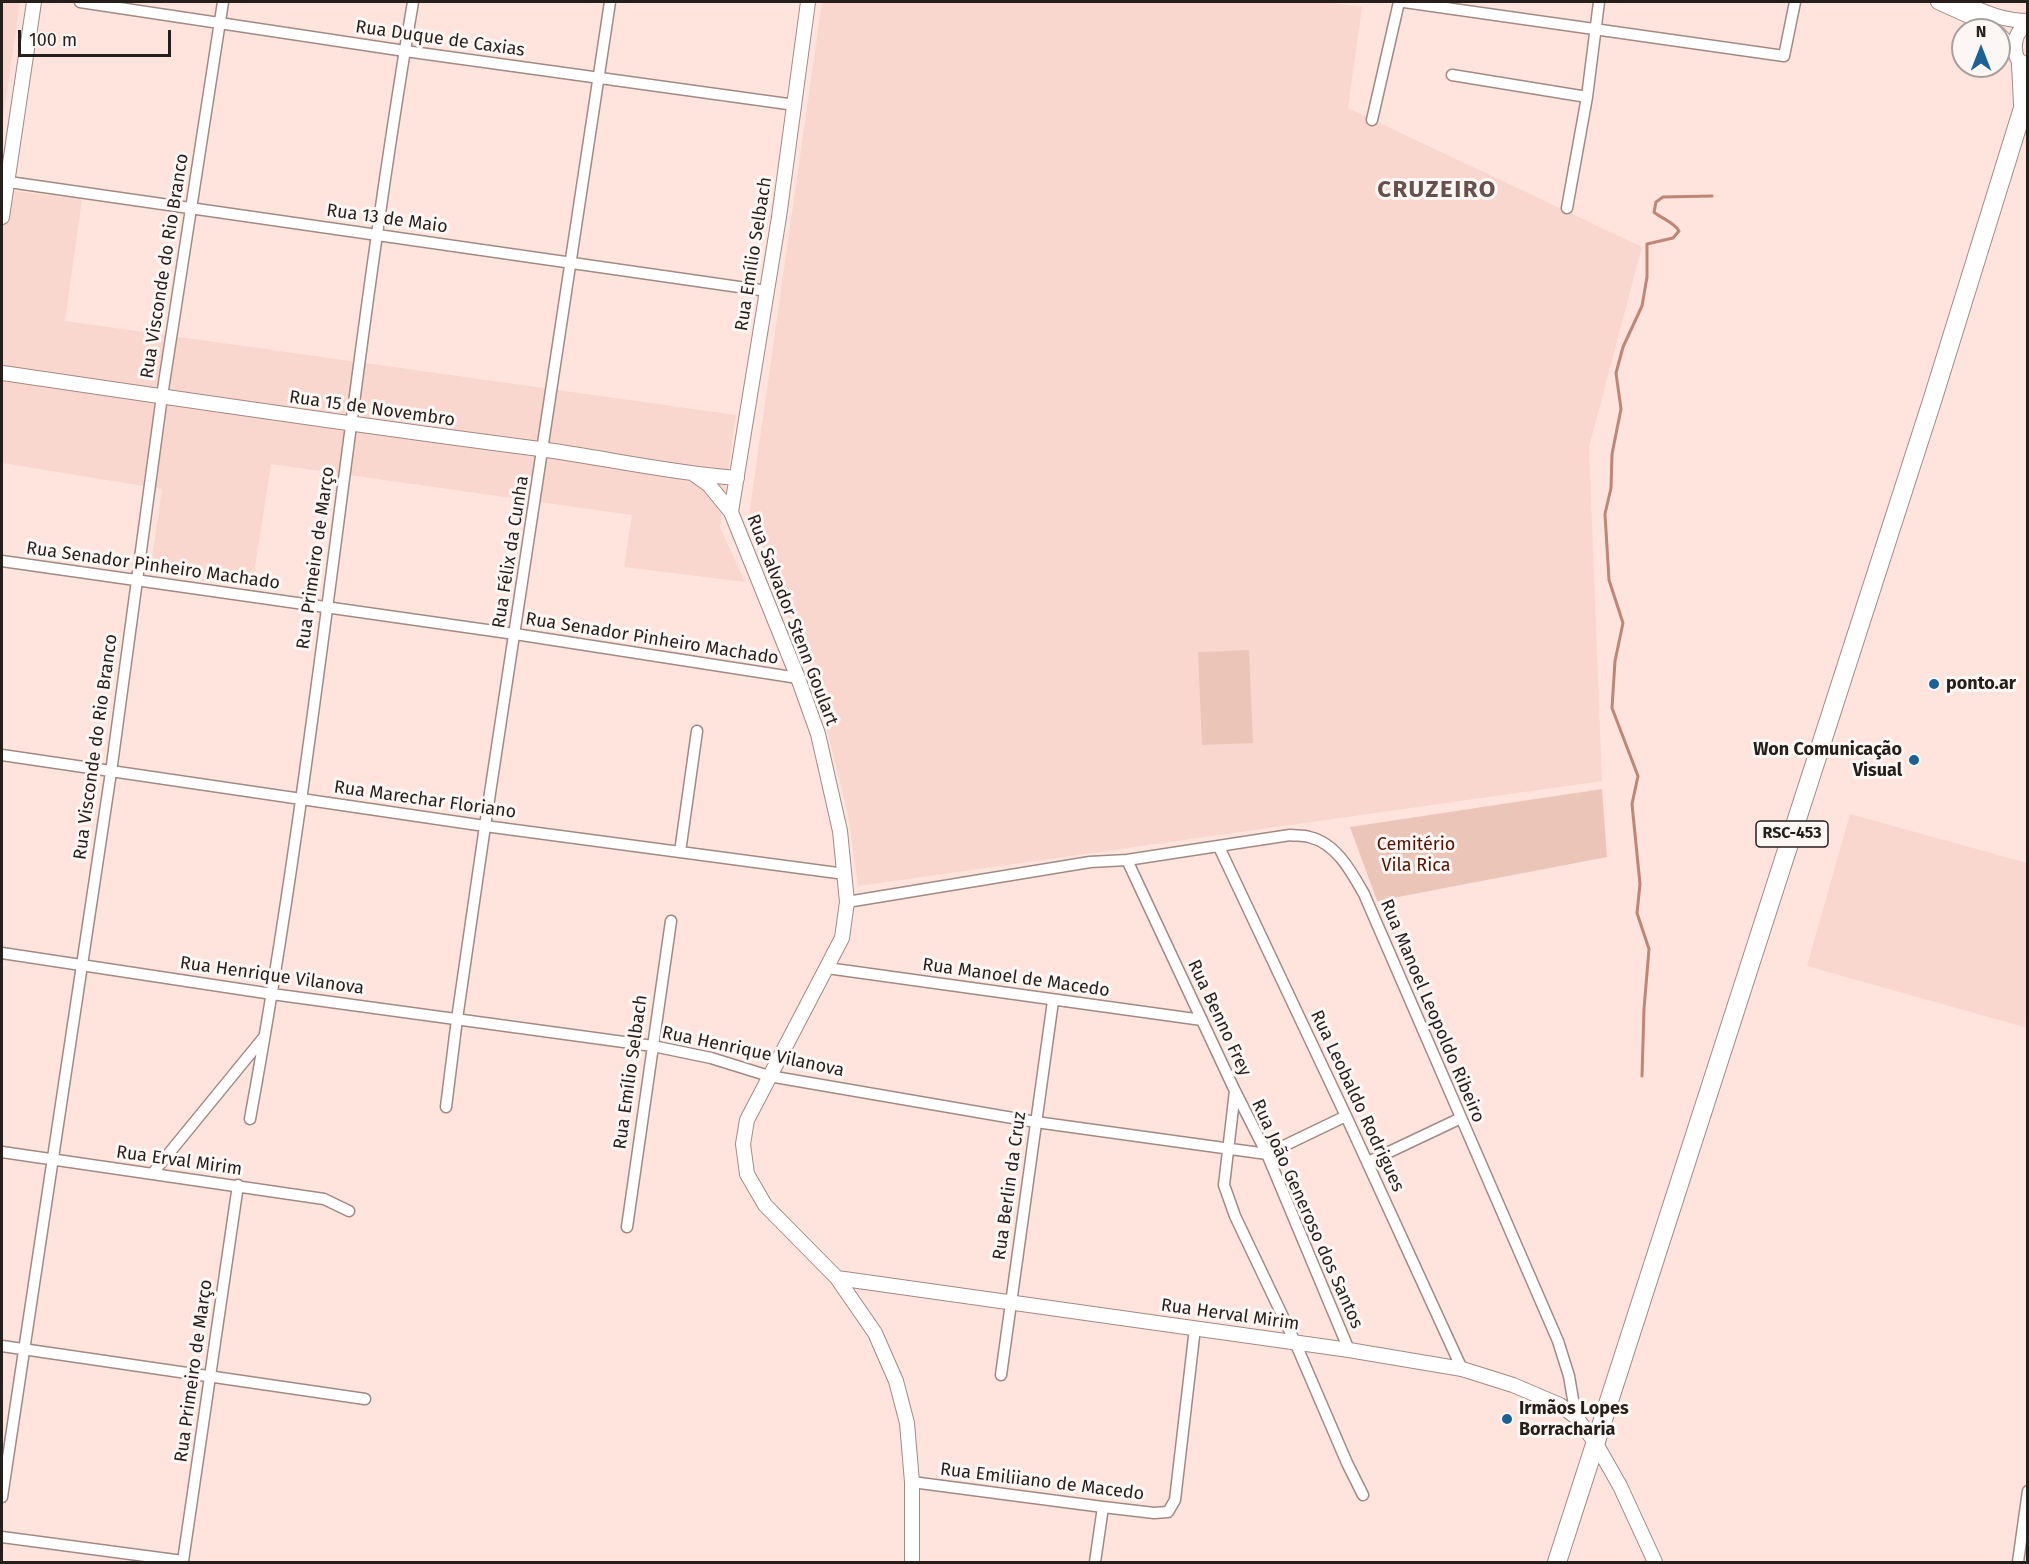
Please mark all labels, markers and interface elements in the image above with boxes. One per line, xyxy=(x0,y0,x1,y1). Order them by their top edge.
street label: Rua Duque de Caxias xyxy=(354,16,526,62)
scale bar xyxy=(21,18,174,56)
north arrow xyxy=(1951,18,2011,78)
text: N xyxy=(1976,22,1986,41)
text: 100 m xyxy=(29,29,77,51)
street label: Rua Visconde do Rio Branco xyxy=(137,152,193,380)
street label: Rua Emílio Selbach xyxy=(731,175,777,333)
district label: CRUZEIRO xyxy=(1377,176,1497,204)
street label: Rua 13 de Maio xyxy=(325,200,449,238)
street label: Rua 15 de Novembro xyxy=(288,387,456,431)
street label: Rua Primeiro de Março xyxy=(292,465,340,651)
street label: Rua Félix da Cunha xyxy=(488,474,534,630)
street label: Rua Salvador Stenn Goulart xyxy=(742,511,842,729)
street label: Rua Senador Pinheiro Machado xyxy=(25,537,281,595)
street label: Rua Senador Pinheiro Machado xyxy=(524,608,780,670)
street label: Rua Visconde do Rio Branco xyxy=(69,633,123,861)
place label: ponto.ar xyxy=(1946,673,2016,695)
marker: ponto.ar xyxy=(1927,677,1941,691)
place label: Won Comunicação Visual xyxy=(1753,739,1902,782)
marker: Won Comunicação Visual xyxy=(1907,753,1921,767)
street label: Rua Marechar Floriano xyxy=(332,777,518,823)
road number: RSC-453 xyxy=(1756,821,1828,847)
park label: Cemitério Vila Rica xyxy=(1377,834,1455,876)
street label: Rua Manoel Leopoldo Ribeiro xyxy=(1375,896,1489,1126)
street label: Rua Henrique Vilanova xyxy=(179,952,365,1000)
street label: Rua Manoel de Macedo xyxy=(921,954,1111,1002)
street label: Rua Benno Frey xyxy=(1183,956,1255,1080)
street label: Rua Emílio Selbach xyxy=(609,993,653,1151)
street label: Rua Leobaldo Rodrigues xyxy=(1305,1007,1409,1195)
street label: Rua Henrique Vilanova xyxy=(660,1022,846,1082)
street label: Rua João Generoso dos Santos xyxy=(1247,1096,1367,1332)
street label: Rua Berlin da Cruz xyxy=(989,1110,1031,1262)
street label: Rua Erval Mirim xyxy=(115,1141,243,1181)
street label: Rua Primeiro de Março xyxy=(170,1278,218,1464)
street label: Rua Herval Mirim xyxy=(1159,1295,1301,1335)
place label: Irmãos Lopes Borracharia xyxy=(1519,1398,1629,1440)
marker: Irmãos Lopes Borracharia xyxy=(1500,1412,1514,1426)
street label: Rua Emiliiano de Macedo xyxy=(939,1459,1145,1505)

